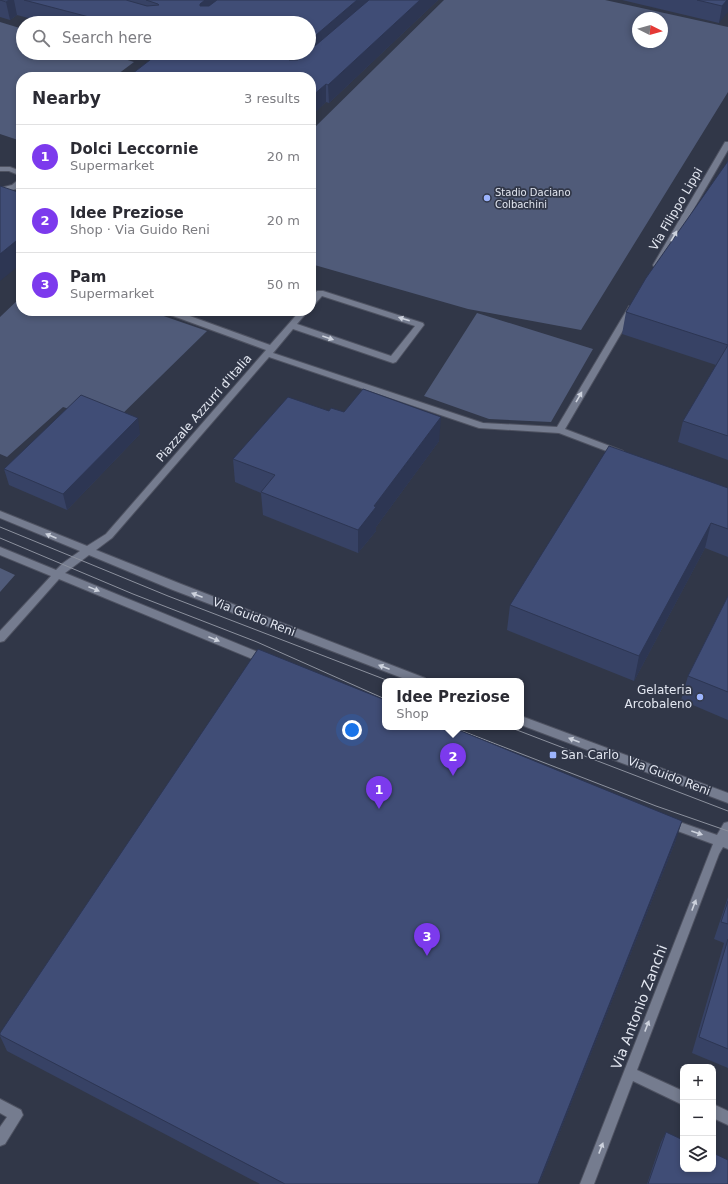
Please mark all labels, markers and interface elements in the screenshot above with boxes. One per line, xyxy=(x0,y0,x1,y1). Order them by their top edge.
north arrow xyxy=(632,12,668,48)
search box xyxy=(16,16,316,60)
icon: search xyxy=(30,27,52,49)
text: Search here xyxy=(62,29,152,47)
text: Nearby xyxy=(32,88,101,108)
text: 3 results xyxy=(244,91,300,106)
text: Dolci Leccornie xyxy=(70,140,198,158)
text: 1 xyxy=(40,149,50,164)
text: 20 m xyxy=(267,149,300,164)
text: Supermarket xyxy=(70,158,154,173)
street label: Via Filippo Lippi xyxy=(647,165,705,253)
place label: Stadio Daciano Colbachini xyxy=(495,187,571,210)
marker: Stadio Daciano Colbachini xyxy=(482,193,492,203)
text: Idee Preziose xyxy=(70,204,184,222)
text: 2 xyxy=(40,213,50,228)
text: 20 m xyxy=(267,213,300,228)
text: Shop · Via Guido Reni xyxy=(70,222,210,237)
one-way arrow xyxy=(670,230,677,242)
text: Pam xyxy=(70,268,106,286)
text: 3 xyxy=(40,277,50,292)
text: 50 m xyxy=(267,277,300,292)
text: Supermarket xyxy=(70,286,154,301)
one-way arrow xyxy=(398,316,410,322)
one-way arrow xyxy=(322,335,334,341)
street label: Piazzale Azzurri d'Italia xyxy=(153,351,255,465)
one-way arrow xyxy=(576,391,583,403)
one-way arrow xyxy=(45,532,57,538)
one-way arrow xyxy=(88,587,100,593)
one-way arrow xyxy=(191,592,203,598)
street label: Via Guido Reni xyxy=(211,595,297,639)
one-way arrow xyxy=(208,636,220,642)
one-way arrow xyxy=(378,663,390,669)
popup xyxy=(382,678,524,730)
place label: Gelateria Arcobaleno xyxy=(625,683,692,711)
text: Idee Preziose xyxy=(396,688,510,706)
marker: Gelateria Arcobaleno xyxy=(695,692,705,702)
text: Shop xyxy=(396,706,429,721)
your location xyxy=(342,720,362,740)
one-way arrow xyxy=(567,736,579,742)
pin: 2 xyxy=(440,743,466,776)
place label: San Carlo xyxy=(561,748,619,762)
marker: San Carlo xyxy=(548,750,558,760)
street label: Via Guido Reni xyxy=(626,754,712,798)
pin: 1 xyxy=(366,776,392,809)
one-way arrow xyxy=(691,830,703,836)
one-way arrow xyxy=(691,898,697,910)
pin: 3 xyxy=(414,923,440,956)
street label: Via Antonio Zanchi xyxy=(608,943,670,1071)
one-way arrow xyxy=(645,1020,651,1032)
map controls xyxy=(680,1064,716,1172)
button: + xyxy=(680,1064,716,1100)
button: − xyxy=(680,1100,716,1136)
button: layers xyxy=(680,1136,716,1172)
one-way arrow xyxy=(598,1141,604,1153)

